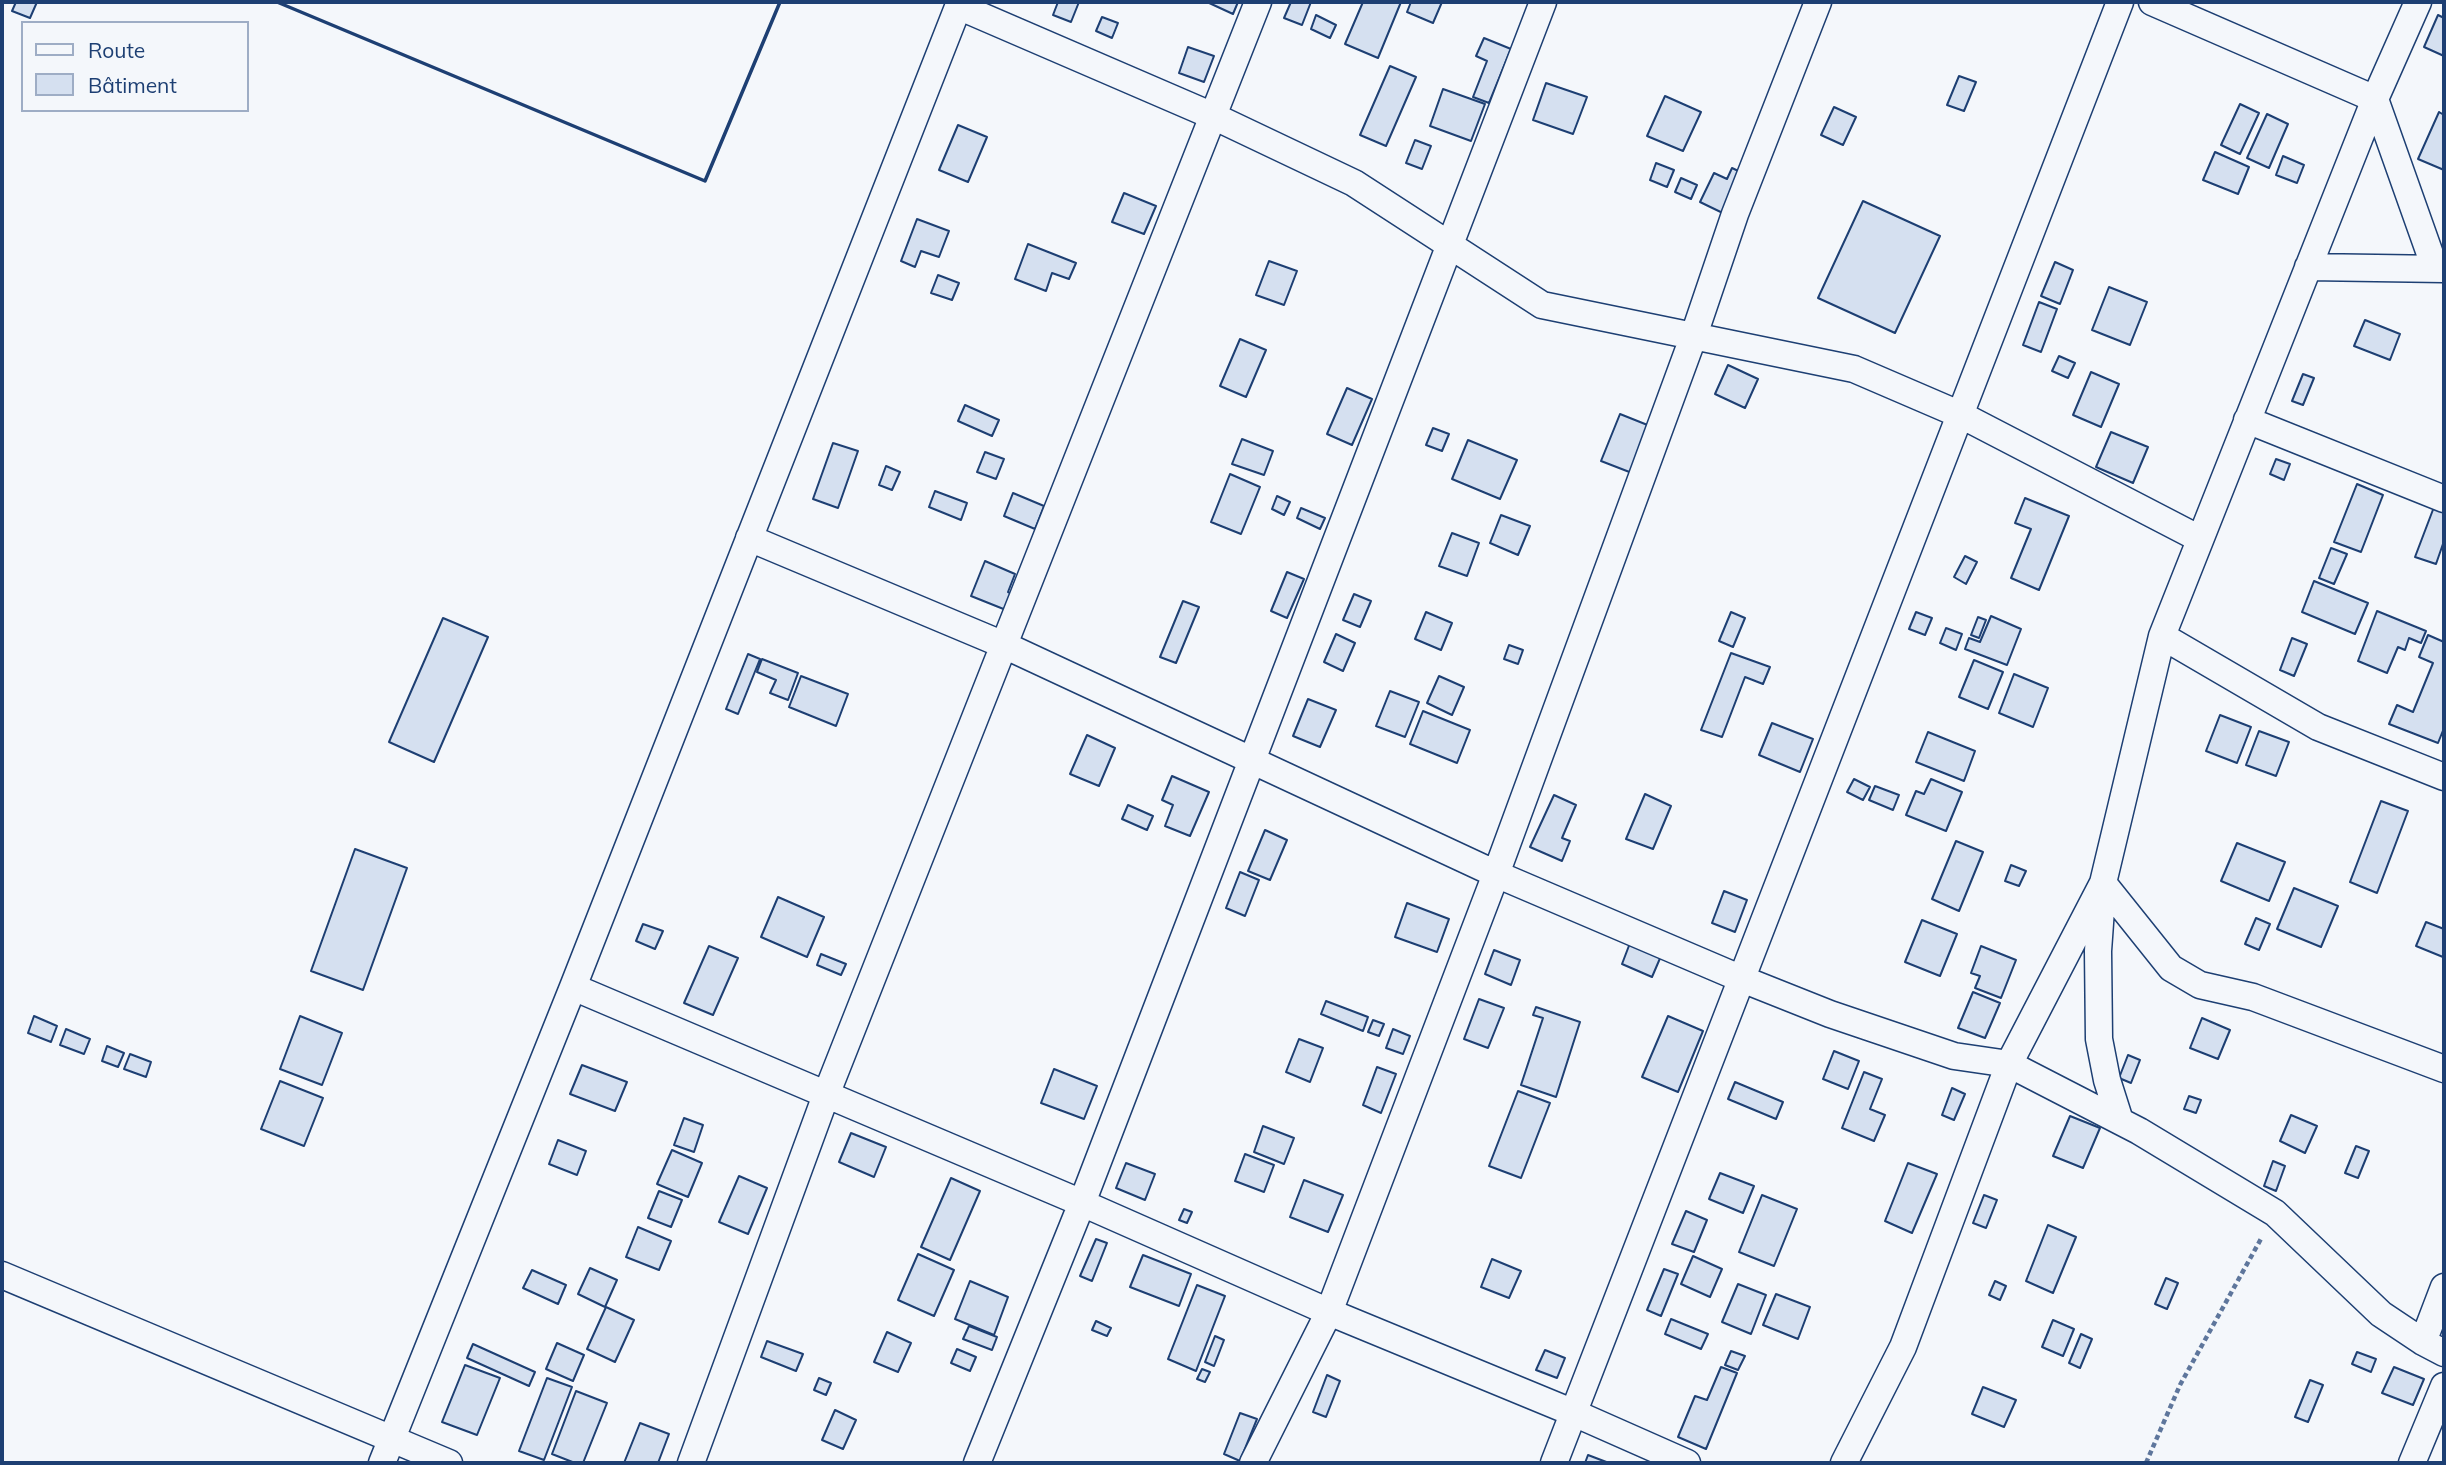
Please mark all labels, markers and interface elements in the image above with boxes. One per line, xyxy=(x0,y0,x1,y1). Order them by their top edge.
legend xyxy=(21,21,248,112)
text: Route xyxy=(88,37,145,63)
text: Bâtiment xyxy=(88,72,177,98)

